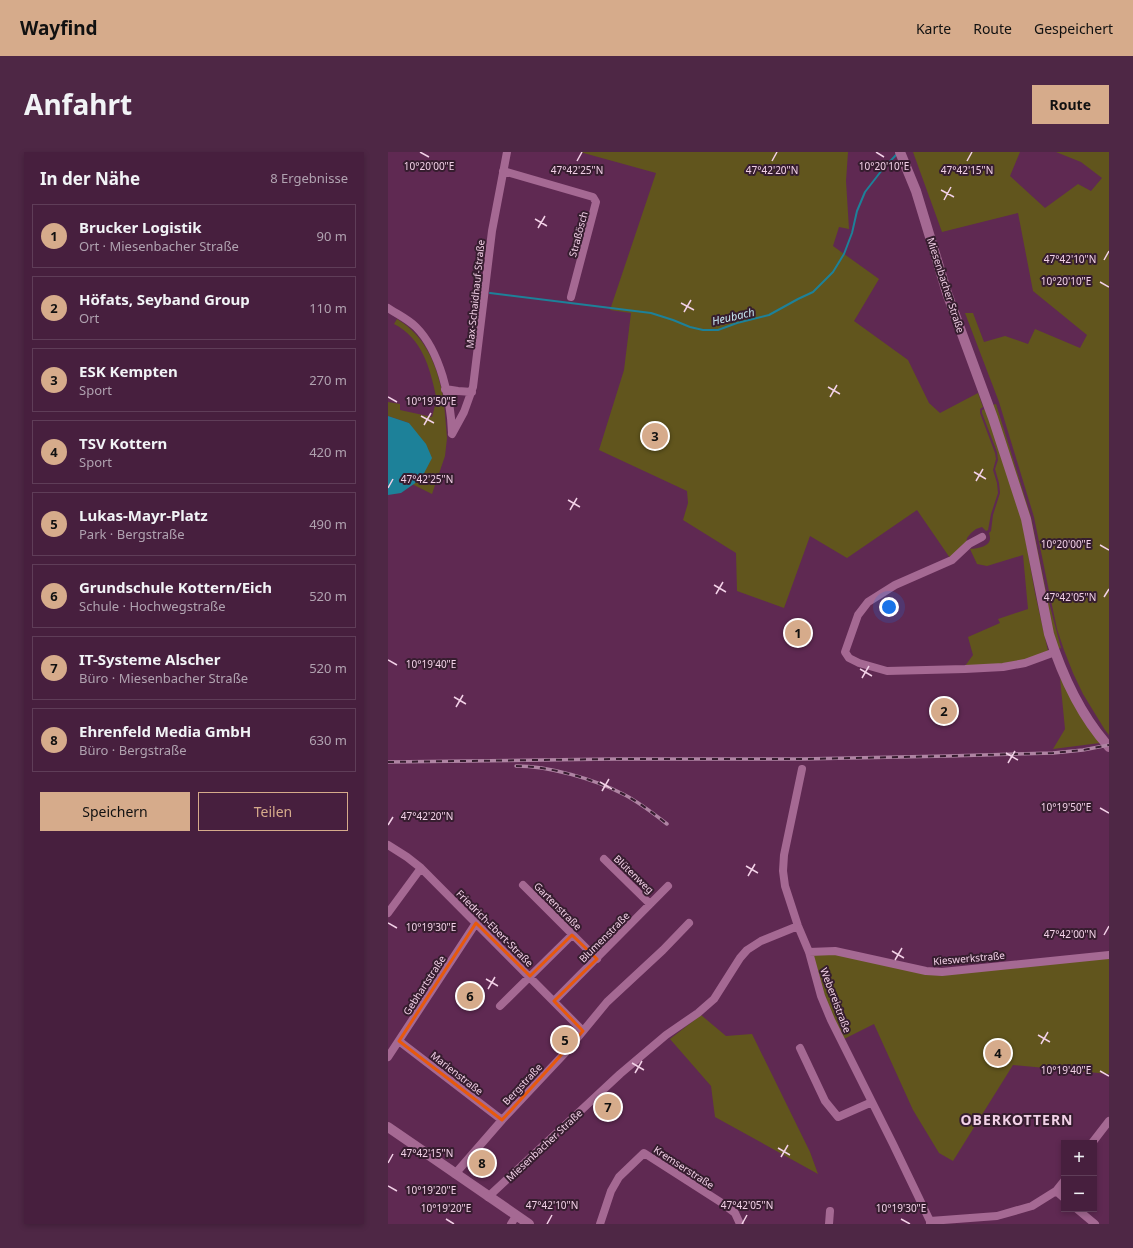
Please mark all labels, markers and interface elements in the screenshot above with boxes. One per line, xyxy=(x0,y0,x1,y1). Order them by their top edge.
text: Wayfind xyxy=(20,15,98,41)
text: Karte xyxy=(916,19,951,38)
text: Route xyxy=(973,19,1012,38)
text: Gespeichert xyxy=(1034,19,1113,38)
text: Anfahrt xyxy=(24,85,132,123)
button: Route xyxy=(1032,85,1109,124)
text: 10°20'00"E xyxy=(404,159,454,173)
text: 10°20'10"E xyxy=(859,159,909,173)
text: 47°42'25"N xyxy=(551,163,603,177)
text: 47°42'20"N xyxy=(746,163,798,177)
text: 47°42'15"N xyxy=(941,163,993,177)
text: In der Nähe xyxy=(40,167,140,190)
text: 8 Ergebnisse xyxy=(270,169,348,187)
street label: Straßösch xyxy=(565,210,591,258)
text: Brucker Logistik xyxy=(79,217,202,237)
text: 1 xyxy=(50,227,58,245)
text: 90 m xyxy=(317,227,347,245)
street label: Miesenbacher Straße xyxy=(924,235,968,335)
text: Ort · Miesenbacher Straße xyxy=(79,237,239,255)
street label: Max-Schaidhauf-Straße xyxy=(462,239,488,349)
text: 47°42'10"N xyxy=(1044,252,1096,266)
text: 10°20'10"E xyxy=(1041,274,1091,288)
text: Höfats, Seyband Group xyxy=(79,289,250,309)
text: 2 xyxy=(50,299,58,317)
text: 110 m xyxy=(309,299,347,317)
water label: Heubach xyxy=(710,304,756,328)
text: Ort xyxy=(79,309,99,327)
text: ESK Kempten xyxy=(79,361,178,381)
text: 3 xyxy=(50,371,58,389)
text: 270 m xyxy=(309,371,347,389)
text: Sport xyxy=(79,381,112,399)
text: 10°19'50"E xyxy=(406,394,456,408)
pin: 3 xyxy=(642,421,668,451)
text: TSV Kottern xyxy=(79,433,167,453)
text: 4 xyxy=(50,443,58,461)
text: 420 m xyxy=(309,443,347,461)
text: Sport xyxy=(79,453,112,471)
text: 47°42'25"N xyxy=(401,472,453,486)
text: Lukas-Mayr-Platz xyxy=(79,505,208,525)
text: 5 xyxy=(50,515,58,533)
text: 490 m xyxy=(309,515,347,533)
text: Park · Bergstraße xyxy=(79,525,185,543)
text: 10°20'00"E xyxy=(1041,537,1091,551)
text: Grundschule Kottern/Eich xyxy=(79,577,272,597)
text: 6 xyxy=(50,587,58,605)
text: 520 m xyxy=(309,587,347,605)
text: 47°42'05"N xyxy=(1044,590,1096,604)
text: Schule · Hochwegstraße xyxy=(79,597,226,615)
your location xyxy=(879,597,899,617)
pin: 1 xyxy=(785,618,811,648)
text: IT-Systeme Alscher xyxy=(79,649,221,669)
text: 10°19'40"E xyxy=(406,657,456,671)
text: 7 xyxy=(50,659,58,677)
text: 520 m xyxy=(309,659,347,677)
text: Büro · Miesenbacher Straße xyxy=(79,669,248,687)
pin: 2 xyxy=(931,696,957,726)
text: Ehrenfeld Media GmbH xyxy=(79,721,251,741)
text: 8 xyxy=(50,731,58,749)
text: 630 m xyxy=(309,731,347,749)
text: Büro · Bergstraße xyxy=(79,741,187,759)
button: Speichern xyxy=(40,792,190,831)
button: Teilen xyxy=(198,792,348,831)
text: 10°19'50"E xyxy=(1041,800,1091,814)
text: 47°42'20"N xyxy=(401,809,453,823)
street label: Blütenweg xyxy=(611,851,657,897)
street label: Gartenstraße xyxy=(531,879,585,933)
street label: Friedrich-Ebert-Straße xyxy=(453,886,537,970)
street label: Blumenstraße xyxy=(576,908,633,965)
text: 10°19'30"E xyxy=(406,920,456,934)
text: 47°42'00"N xyxy=(1044,927,1096,941)
street label: Kieswerkstraße xyxy=(932,948,1006,968)
street label: Gebhartstraße xyxy=(399,952,449,1018)
street label: Webereistraße xyxy=(817,965,855,1035)
pin: 6 xyxy=(457,981,483,1011)
pin: 5 xyxy=(552,1025,578,1055)
pin: 4 xyxy=(985,1038,1011,1068)
street label: Marienstraße xyxy=(428,1048,486,1098)
street label: Bergstraße xyxy=(499,1060,545,1108)
text: 10°19'40"E xyxy=(1041,1063,1091,1077)
pin: 7 xyxy=(595,1092,621,1122)
street label: Miesenbacher Straße xyxy=(503,1106,585,1184)
district label: OBERKOTTERN xyxy=(961,1110,1073,1129)
map controls xyxy=(1061,1140,1097,1212)
button: + xyxy=(1061,1140,1097,1176)
street label: Kremserstraße xyxy=(651,1142,717,1192)
text: 47°42'15"N xyxy=(401,1146,453,1160)
pin: 8 xyxy=(469,1148,495,1178)
button: − xyxy=(1061,1176,1097,1212)
text: 10°19'20"E xyxy=(406,1183,456,1197)
text: 47°42'10"N xyxy=(526,1198,578,1212)
text: 47°42'05"N xyxy=(721,1198,773,1212)
text: 10°19'20"E xyxy=(421,1201,471,1215)
text: 10°19'30"E xyxy=(876,1201,926,1215)

